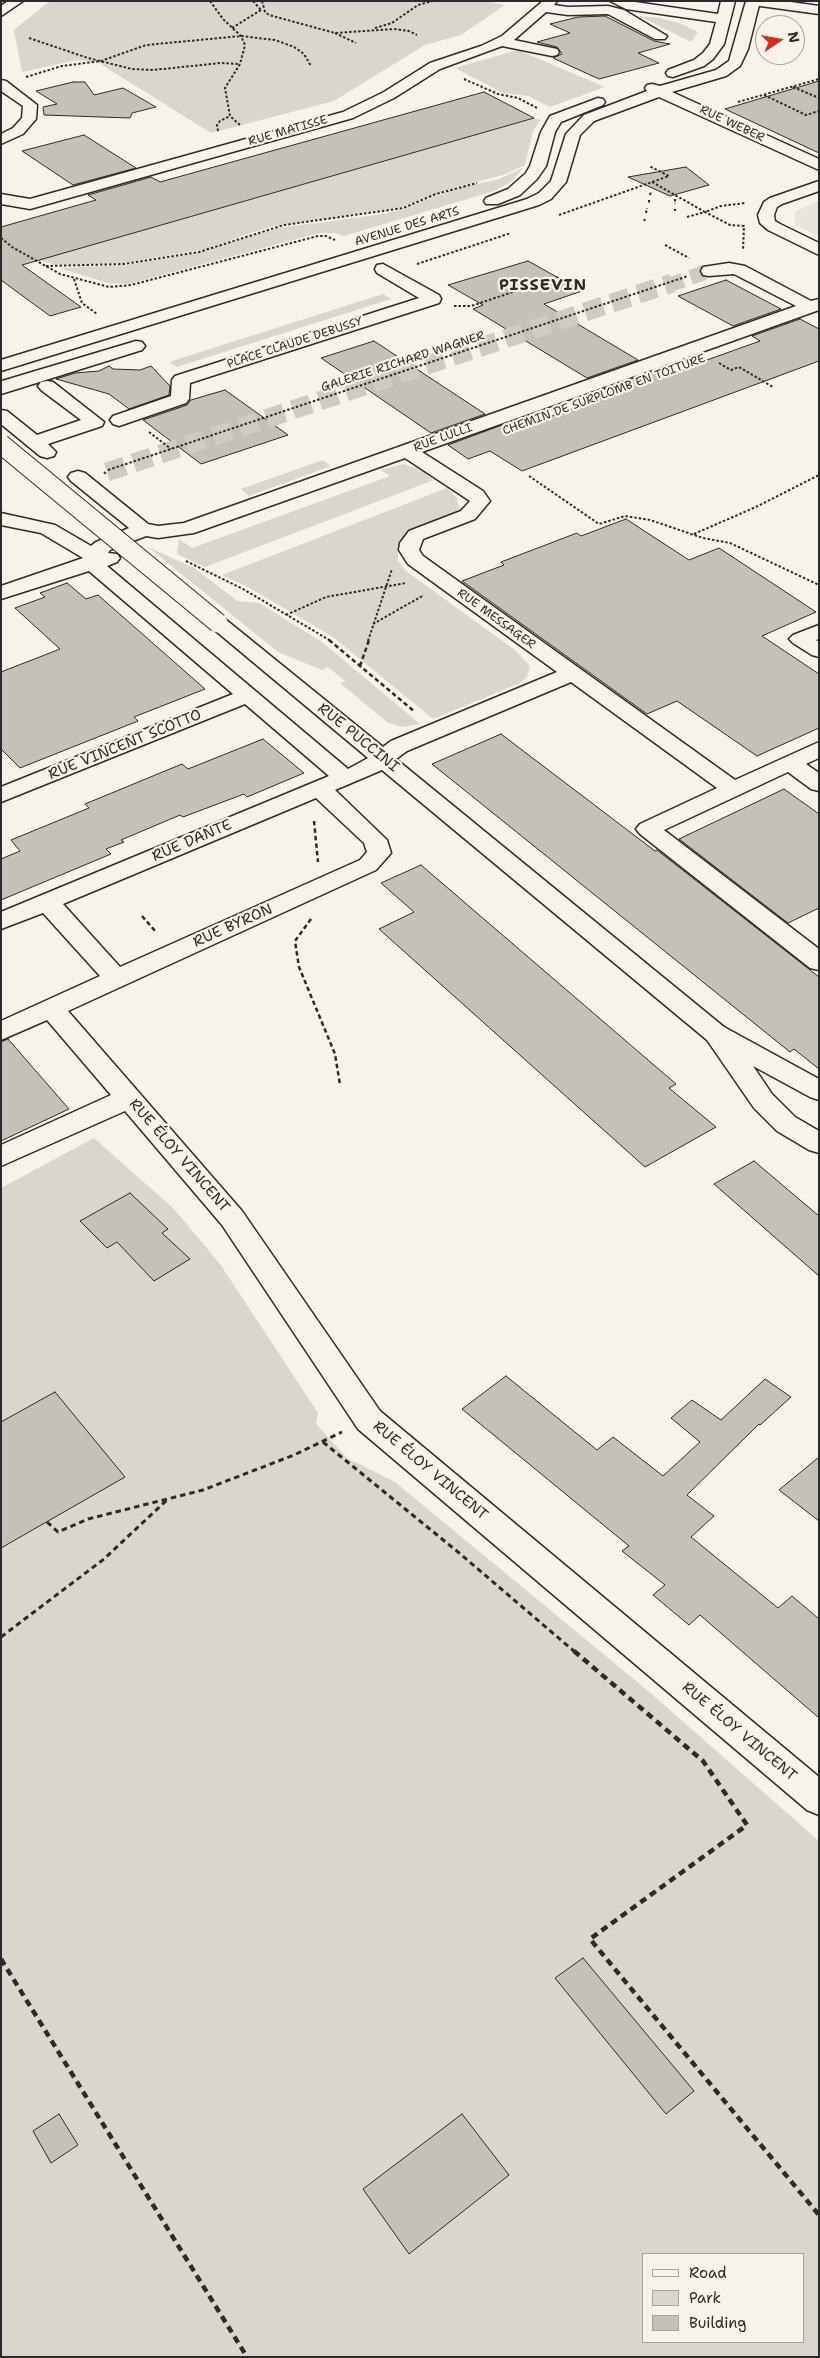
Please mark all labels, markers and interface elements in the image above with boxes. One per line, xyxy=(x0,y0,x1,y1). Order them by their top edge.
north arrow xyxy=(755,15,805,65)
text: N xyxy=(784,30,804,44)
street label: RUE WEBER xyxy=(697,103,767,145)
street label: RUE MATISSE xyxy=(247,113,329,149)
street label: AVENUE DES ARTS xyxy=(353,204,461,250)
district label: PISSEVIN xyxy=(498,276,588,296)
street label: PLACE CLAUDE DEBUSSY xyxy=(225,314,365,372)
street label: GALERIE RICHARD WAGNER xyxy=(319,329,487,395)
street label: CHEMIN DE SURPLOMB EN TOITURE xyxy=(501,352,707,438)
street label: RUE LULLI xyxy=(412,421,474,455)
street label: RUE MESSAGER xyxy=(454,586,538,652)
street label: RUE PUCCINI xyxy=(314,700,402,776)
street label: RUE VINCENT SCOTTO xyxy=(46,706,204,784)
street label: RUE DANTE xyxy=(149,816,235,866)
street label: RUE BYRON xyxy=(190,900,276,952)
street label: RUE ÉLOY VINCENT xyxy=(125,1096,233,1216)
street label: RUE ÉLOY VINCENT xyxy=(369,1418,491,1524)
street label: RUE ÉLOY VINCENT xyxy=(678,1679,800,1785)
legend xyxy=(642,2253,805,2343)
text: Road xyxy=(689,2263,727,2283)
text: Park xyxy=(689,2288,721,2308)
text: Building xyxy=(689,2313,746,2333)

